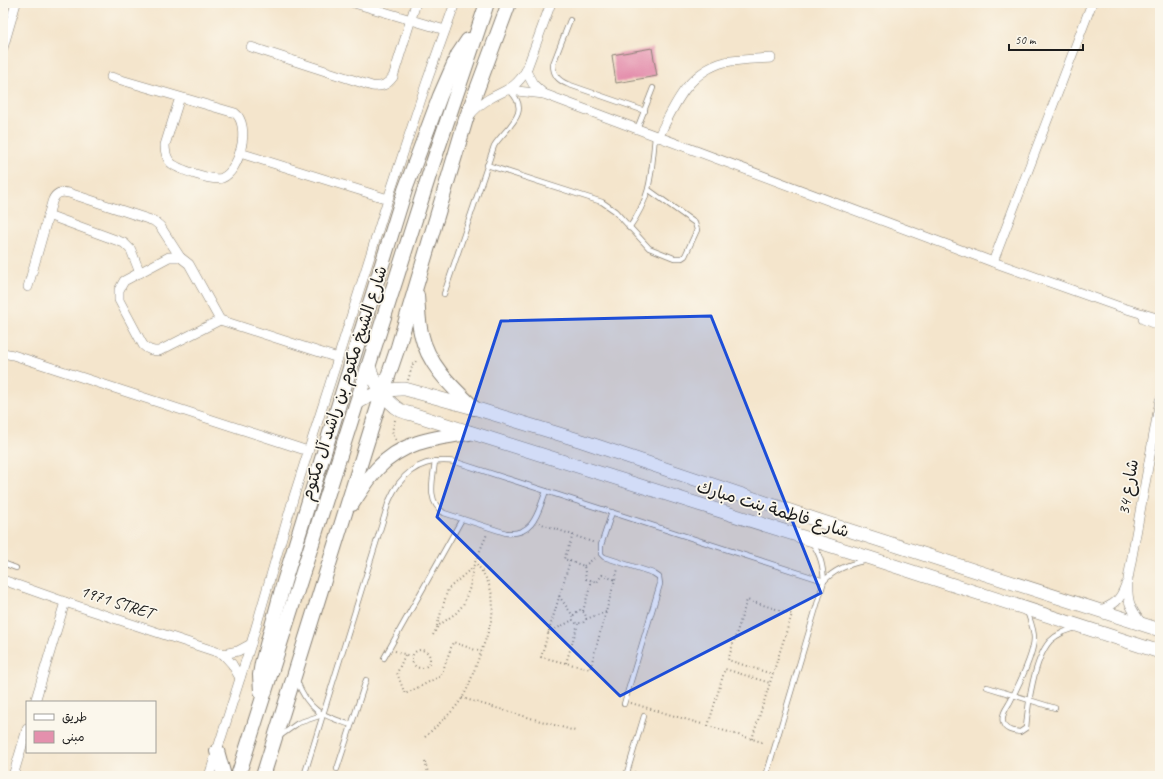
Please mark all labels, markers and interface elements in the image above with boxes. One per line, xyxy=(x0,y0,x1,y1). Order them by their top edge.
scale bar xyxy=(1009,26,1083,52)
text: 50 m xyxy=(1015,32,1037,48)
street label: شارع الشيخ مكتوم بن راشد آل مكتوم xyxy=(296,263,395,504)
street label: شارع 34 xyxy=(1113,457,1144,517)
street label: شارع فاطمة بنت مبارك xyxy=(694,476,852,543)
street label: 1971 STRET xyxy=(78,580,159,625)
legend xyxy=(26,701,156,753)
text: طريق xyxy=(62,709,87,725)
text: مبنى xyxy=(62,729,85,745)

